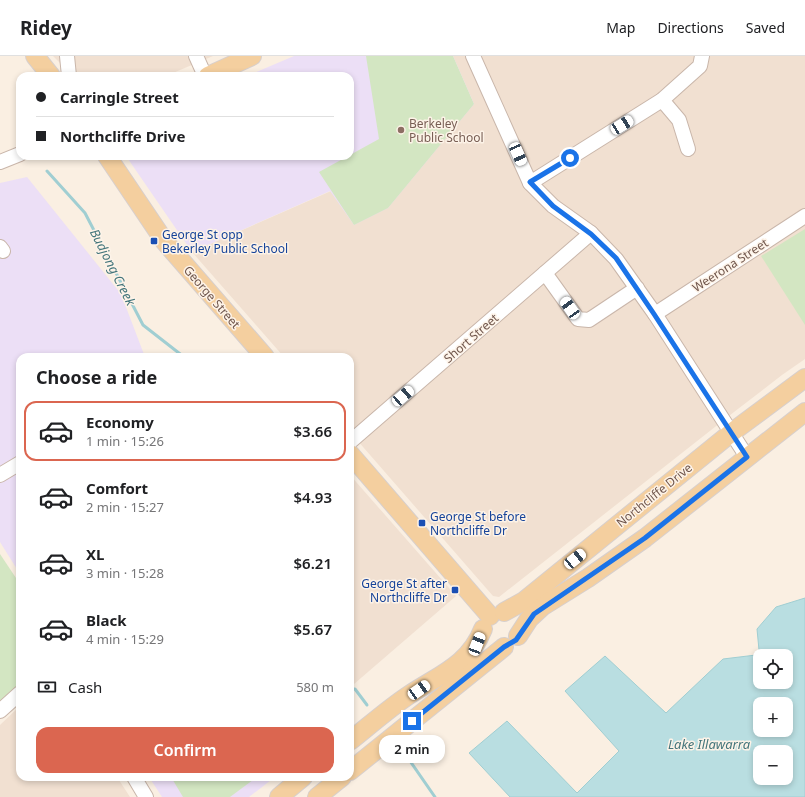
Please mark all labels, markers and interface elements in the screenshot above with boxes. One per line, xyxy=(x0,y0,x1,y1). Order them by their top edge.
text: Ridey xyxy=(20,15,72,41)
text: Map xyxy=(606,18,635,37)
text: Directions xyxy=(657,18,724,37)
text: Saved xyxy=(746,18,785,37)
text: Carringle Street xyxy=(60,87,179,107)
car xyxy=(609,114,635,136)
place label: Berkeley Public School xyxy=(409,115,484,146)
marker: Berkeley Public School xyxy=(396,125,406,135)
text: Northcliffe Drive xyxy=(60,126,185,146)
car xyxy=(508,141,528,167)
route start xyxy=(561,149,579,167)
water label: Budjong Creek xyxy=(86,226,140,309)
place label: George St opp Bekerley Public School xyxy=(162,226,288,257)
street label: Weerona Street xyxy=(689,234,772,296)
marker: George St opp Bekerley Public School xyxy=(149,236,159,246)
street label: George Street xyxy=(180,262,245,333)
car xyxy=(558,295,582,321)
street label: Short Street xyxy=(440,309,502,366)
text: Choose a ride xyxy=(36,365,157,389)
car xyxy=(390,384,416,408)
text: Economy xyxy=(86,412,154,432)
icon: car xyxy=(38,413,74,449)
text: $3.66 xyxy=(294,421,332,441)
text: 1 min · 15:26 xyxy=(86,432,164,450)
street label: Northcliffe Drive xyxy=(613,459,696,531)
text: Comfort xyxy=(86,478,148,498)
icon: car xyxy=(38,479,74,515)
text: $4.93 xyxy=(294,487,332,507)
text: 2 min · 15:27 xyxy=(86,498,164,516)
place label: George St before Northcliffe Dr xyxy=(430,508,526,539)
marker: George St before Northcliffe Dr xyxy=(417,518,427,528)
text: XL xyxy=(86,544,104,564)
icon: car xyxy=(38,545,74,581)
car xyxy=(562,547,588,571)
text: $6.21 xyxy=(294,553,332,573)
text: 3 min · 15:28 xyxy=(86,564,164,582)
place label: George St after Northcliffe Dr xyxy=(361,575,447,606)
marker: George St after Northcliffe Dr xyxy=(450,585,460,595)
text: Black xyxy=(86,610,126,630)
icon: car xyxy=(38,611,74,647)
text: $5.67 xyxy=(294,619,332,639)
text: 4 min · 15:29 xyxy=(86,630,164,648)
car xyxy=(467,631,487,657)
map controls xyxy=(753,649,793,785)
button: locate xyxy=(753,649,793,689)
icon: cash xyxy=(36,676,58,698)
text: Cash xyxy=(68,677,102,697)
text: 580 m xyxy=(296,678,334,696)
car xyxy=(406,678,432,702)
button: + xyxy=(753,697,793,737)
route end xyxy=(403,712,421,730)
button: Confirm xyxy=(36,727,334,773)
callout: 2 min xyxy=(379,735,445,763)
water label: Lake Illawarra xyxy=(668,735,751,753)
text: 2 min xyxy=(394,740,430,758)
button: − xyxy=(753,745,793,785)

